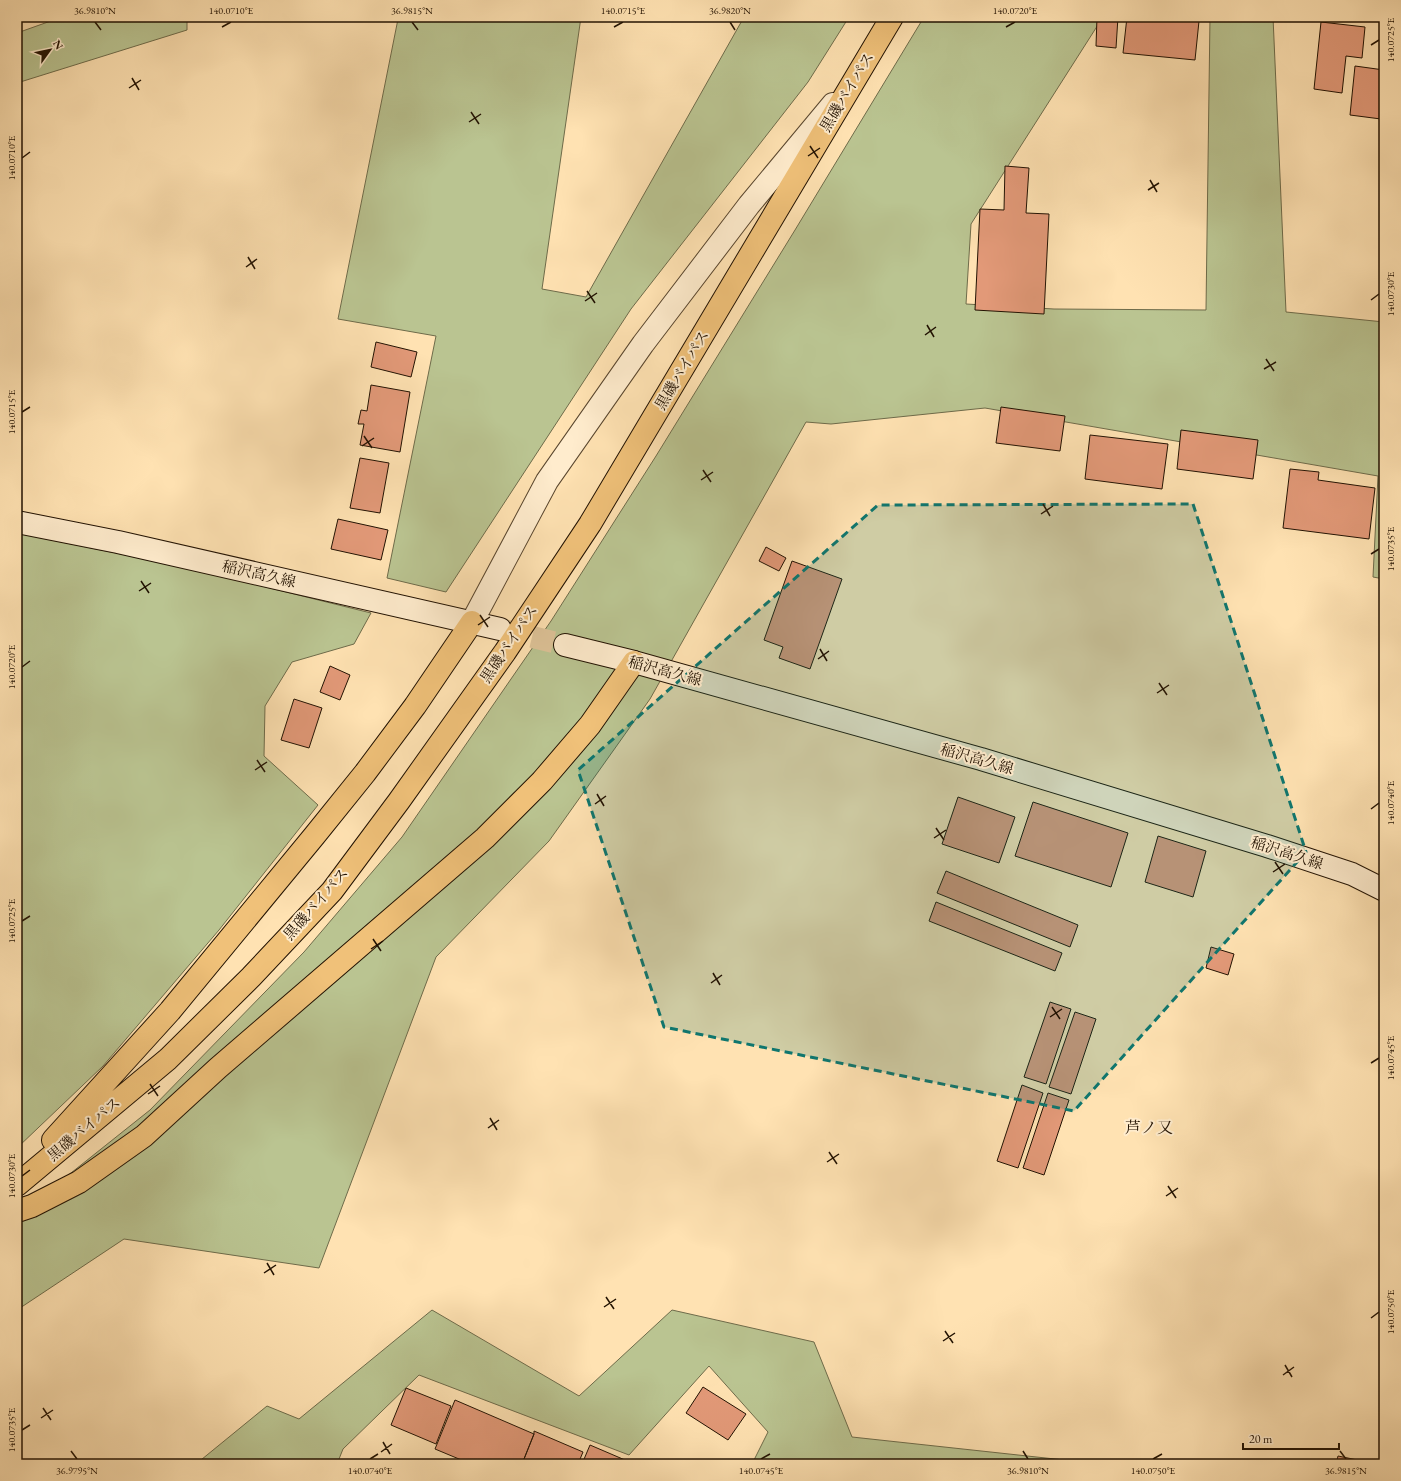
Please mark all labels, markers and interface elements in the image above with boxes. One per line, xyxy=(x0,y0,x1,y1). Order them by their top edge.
text: 36.9810°N xyxy=(74,4,116,17)
text: 140.0710°E xyxy=(209,4,254,17)
text: 36.9815°N xyxy=(391,4,433,17)
text: 140.0715°E xyxy=(601,4,646,17)
text: 36.9820°N xyxy=(709,4,751,17)
text: 140.0720°E xyxy=(993,4,1038,17)
text: 140.0725°E xyxy=(1384,17,1397,62)
north arrow xyxy=(30,30,70,70)
text: N xyxy=(50,37,67,52)
street label: 黒磯バイパス xyxy=(815,48,878,135)
text: 140.0710°E xyxy=(5,135,18,180)
text: 140.0730°E xyxy=(1384,271,1397,316)
street label: 黒磯バイパス xyxy=(650,326,713,413)
text: 140.0715°E xyxy=(5,389,18,434)
text: 140.0735°E xyxy=(1384,526,1397,571)
street label: 稲沢高久線 xyxy=(220,556,298,591)
street label: 黒磯バイパス xyxy=(476,601,542,686)
text: 140.0720°E xyxy=(5,644,18,689)
street label: 稲沢高久線 xyxy=(626,652,704,689)
street label: 稲沢高久線 xyxy=(938,739,1016,778)
text: 140.0740°E xyxy=(1384,780,1397,825)
street label: 稲沢高久線 xyxy=(1249,832,1326,873)
street label: 黒磯バイパス xyxy=(279,864,352,944)
text: 140.0725°E xyxy=(5,898,18,943)
text: 140.0745°E xyxy=(1384,1035,1397,1080)
street label: 黒磯バイパス xyxy=(43,1093,124,1165)
district label: 芦ノ又 xyxy=(1125,1117,1173,1138)
text: 140.0730°E xyxy=(5,1153,18,1198)
text: 140.0750°E xyxy=(1384,1289,1397,1334)
text: 140.0735°E xyxy=(5,1407,18,1452)
scale bar xyxy=(1243,1425,1339,1451)
text: 20 m xyxy=(1249,1431,1273,1447)
text: 36.9795°N xyxy=(56,1464,98,1477)
text: 140.0740°E xyxy=(348,1464,393,1477)
text: 140.0745°E xyxy=(739,1464,784,1477)
text: 36.9810°N xyxy=(1007,1464,1049,1477)
text: 140.0750°E xyxy=(1131,1464,1176,1477)
text: 36.9815°N xyxy=(1325,1464,1367,1477)

